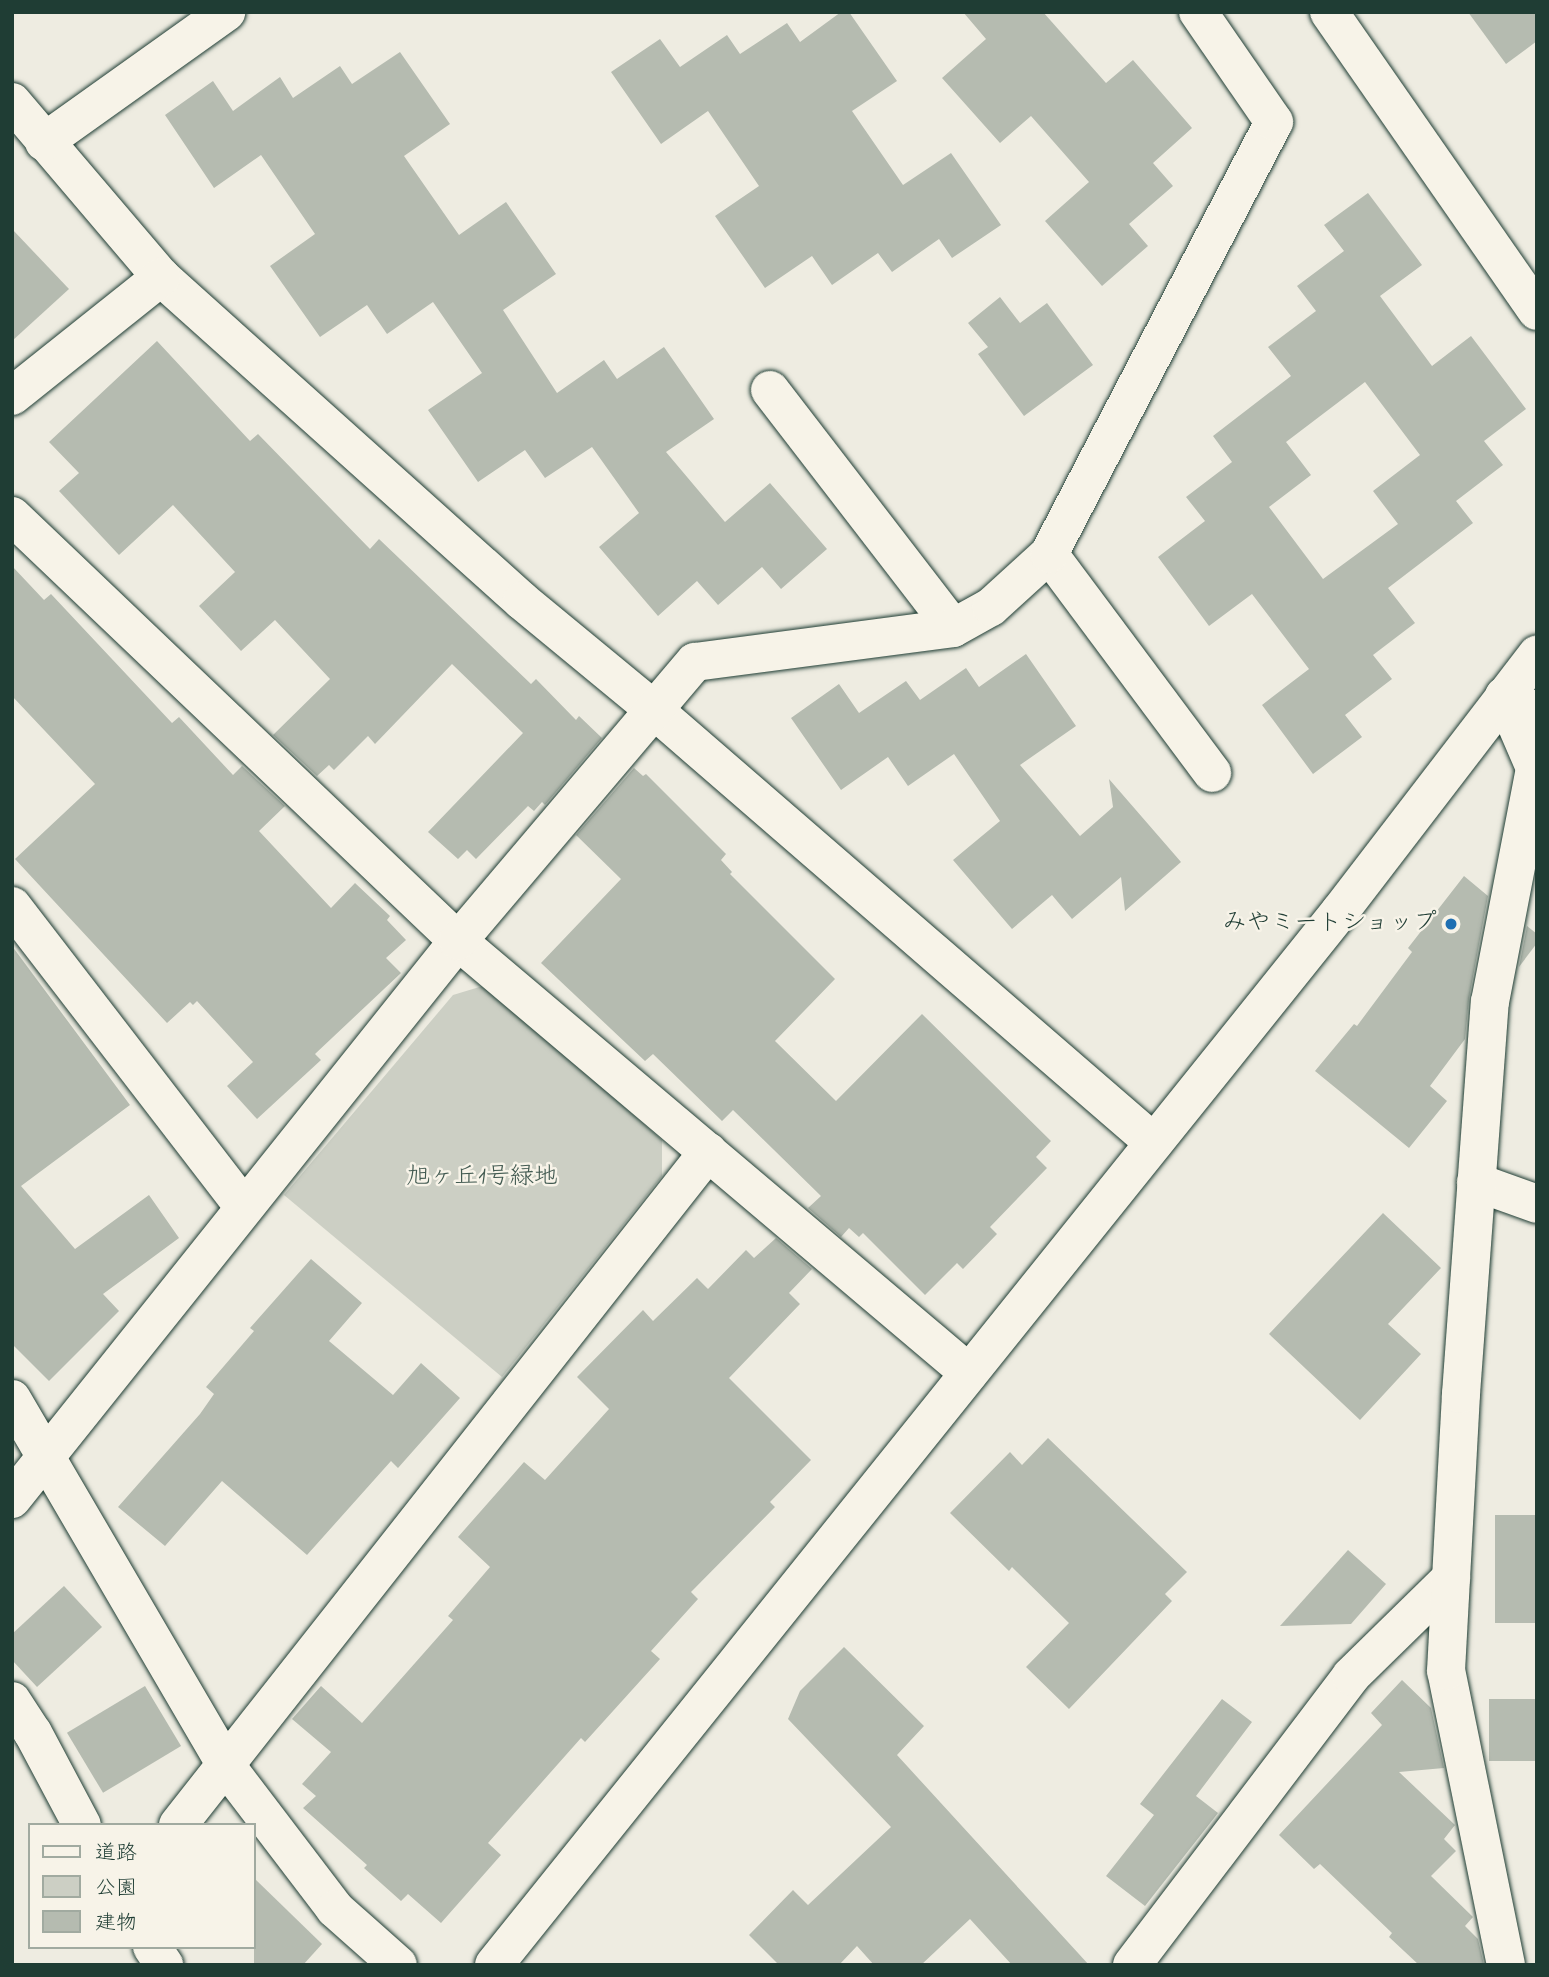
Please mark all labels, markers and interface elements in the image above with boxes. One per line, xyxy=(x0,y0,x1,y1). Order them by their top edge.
place label: みやミートショップ xyxy=(1221,910,1437,938)
marker: みやミートショップ xyxy=(1443,916,1459,932)
park label: 旭ヶ丘1号緑地 xyxy=(406,1164,558,1192)
legend xyxy=(28,1823,256,1949)
text: 道路 xyxy=(95,1839,137,1869)
text: 公園 xyxy=(95,1874,137,1904)
text: 建物 xyxy=(95,1909,137,1939)

